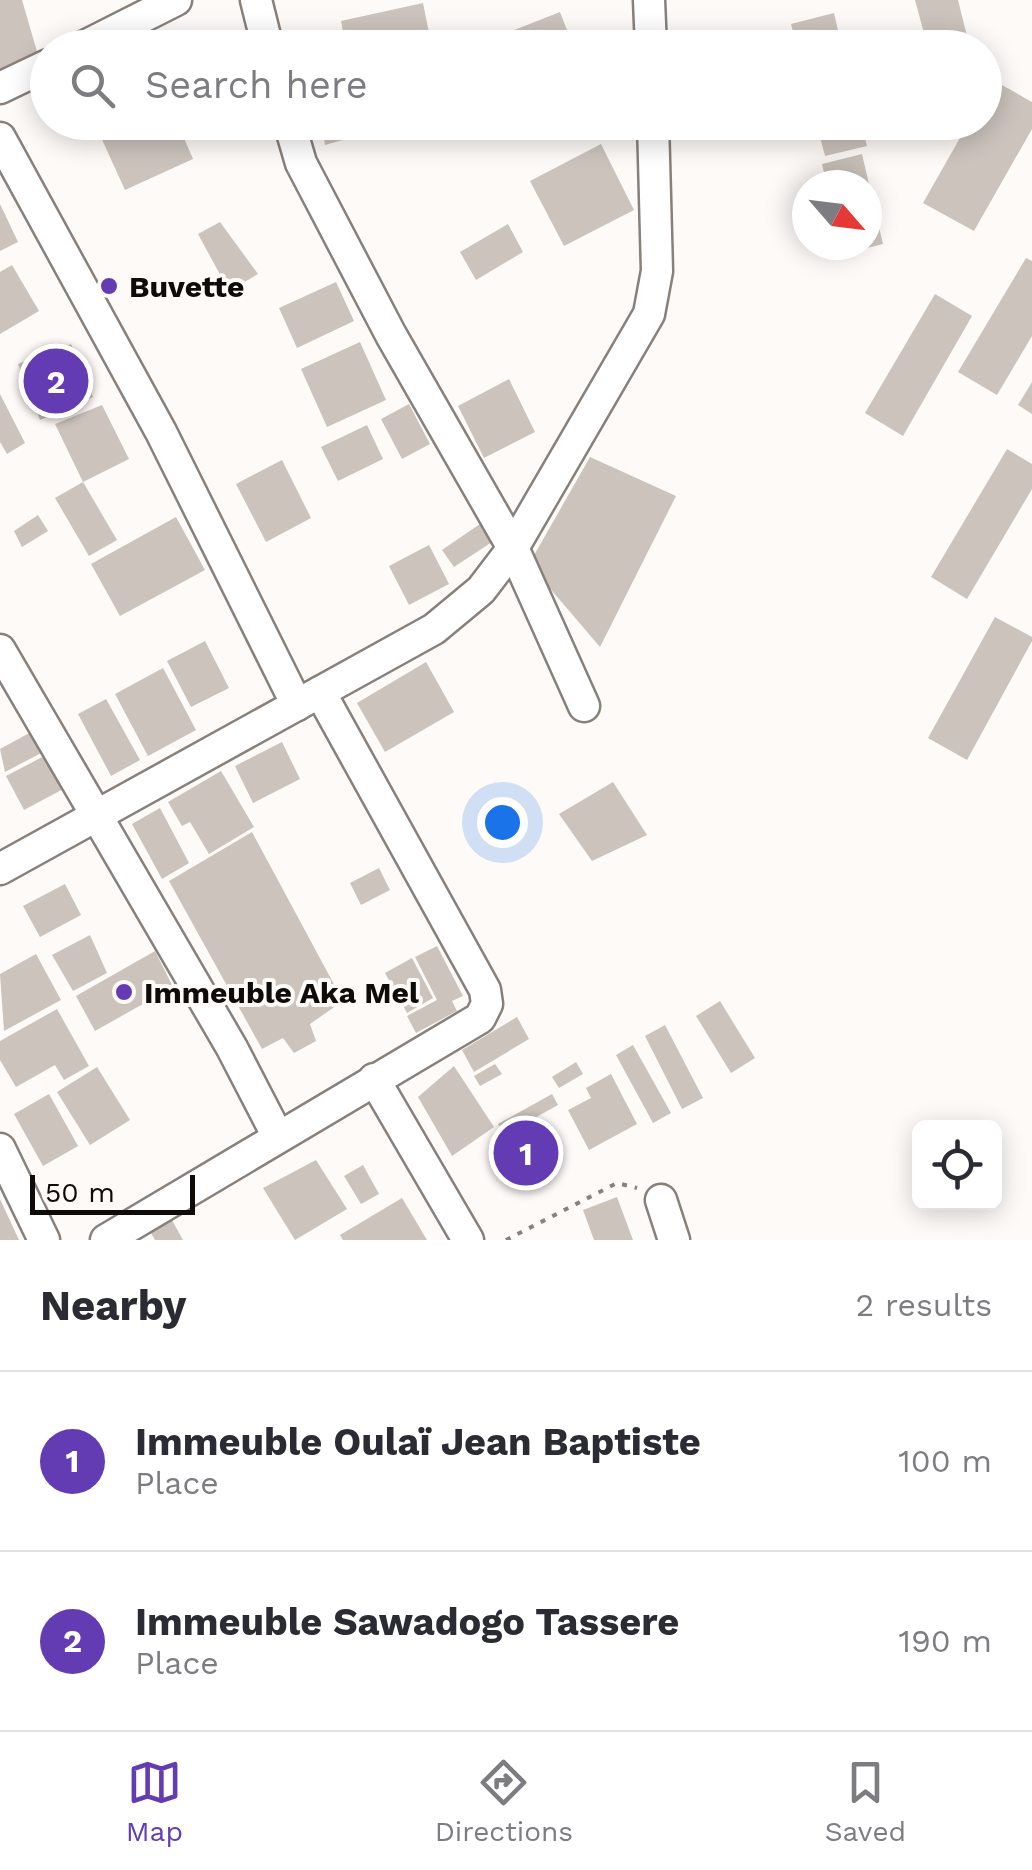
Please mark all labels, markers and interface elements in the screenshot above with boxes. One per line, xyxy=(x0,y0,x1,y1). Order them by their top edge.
search box xyxy=(30,30,1002,140)
icon: search xyxy=(65,58,120,113)
text: Search here xyxy=(145,63,368,107)
north arrow xyxy=(792,170,882,260)
place label: Buvette xyxy=(129,269,244,304)
marker: Buvette xyxy=(98,275,120,297)
pin: 2 xyxy=(23,344,88,418)
your location xyxy=(477,797,528,848)
place label: Immeuble Aka Mel xyxy=(144,975,419,1010)
marker: Immeuble Aka Mel xyxy=(113,981,135,1003)
pin: 1 xyxy=(494,1116,558,1190)
map controls xyxy=(912,1120,1002,1210)
button: locate xyxy=(912,1120,1002,1210)
scale bar xyxy=(30,1170,195,1214)
text: 50 m xyxy=(45,1176,115,1209)
text: Nearby xyxy=(40,1281,187,1330)
text: 2 results xyxy=(855,1286,992,1324)
text: Immeuble Oulaï Jean Baptiste xyxy=(135,1420,701,1464)
text: 1 xyxy=(66,1442,79,1480)
text: 100 m xyxy=(898,1442,992,1480)
text: Place xyxy=(135,1464,219,1502)
text: Immeuble Sawadogo Tassere xyxy=(135,1600,679,1644)
text: 2 xyxy=(63,1622,82,1660)
text: 190 m xyxy=(898,1622,992,1660)
text: Place xyxy=(135,1644,219,1682)
tab: Map xyxy=(126,1755,183,1848)
tab: Directions xyxy=(435,1755,573,1848)
tab: Saved xyxy=(825,1755,906,1848)

